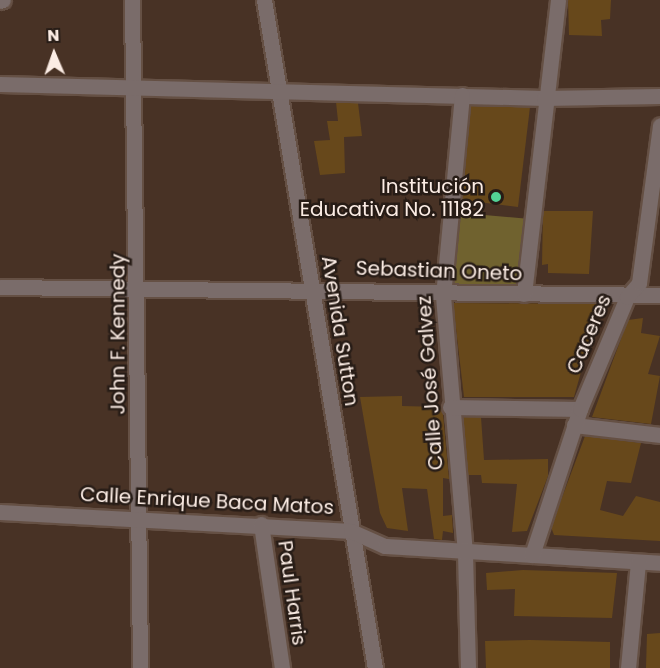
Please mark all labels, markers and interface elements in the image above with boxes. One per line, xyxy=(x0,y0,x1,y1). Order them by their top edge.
north arrow xyxy=(24,24,84,84)
text: N xyxy=(47,24,60,47)
place label: Institución Educativa No. 11182 xyxy=(300,174,484,221)
marker: Institución Educativa No. 11182 xyxy=(489,190,503,204)
street label: John F. Kennedy xyxy=(106,253,130,415)
street label: Avenida Sutton xyxy=(316,254,364,408)
street label: Sebastian Oneto xyxy=(355,256,523,286)
street label: Caceres xyxy=(562,291,616,377)
street label: Calle José Galvez xyxy=(412,295,448,471)
street label: Calle Enrique Baca Matos xyxy=(80,482,334,520)
street label: Paul Harris xyxy=(273,539,311,647)

